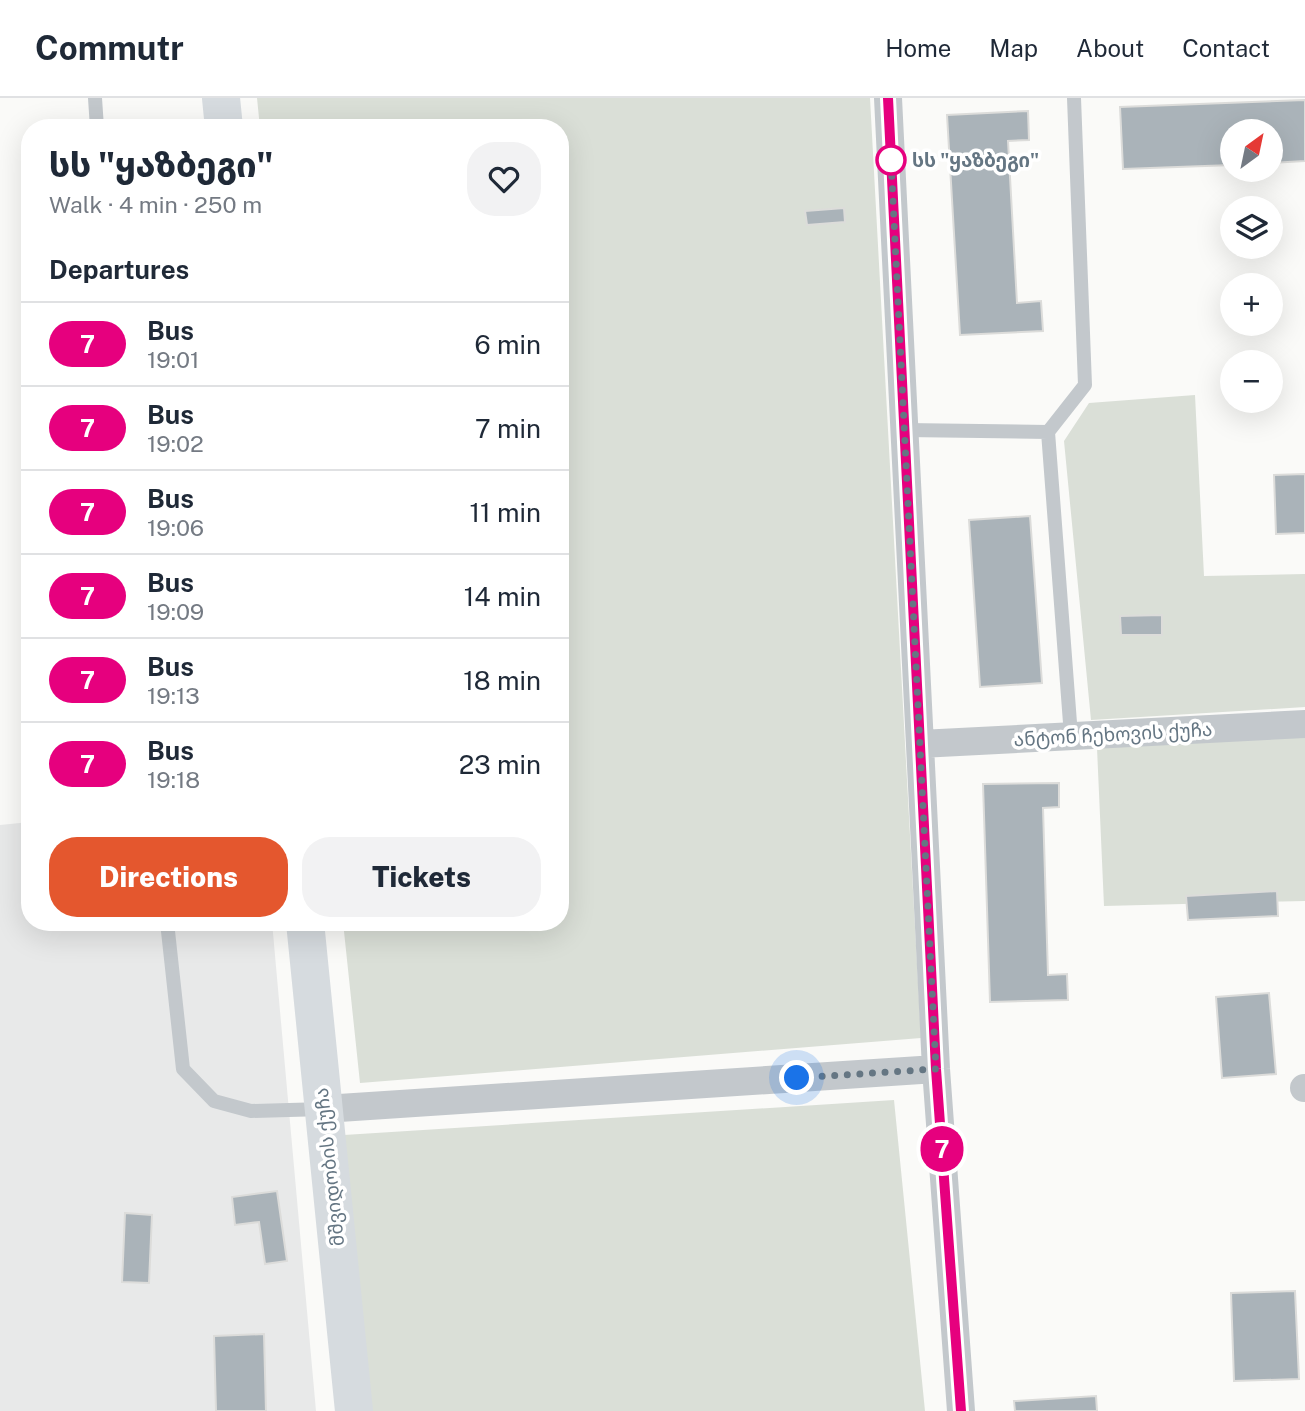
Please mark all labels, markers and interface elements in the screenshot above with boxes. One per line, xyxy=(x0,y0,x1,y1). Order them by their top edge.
text: Commutr xyxy=(35,29,184,67)
text: Home xyxy=(885,34,951,62)
text: Map xyxy=(989,34,1038,62)
text: About xyxy=(1076,34,1144,62)
text: Contact xyxy=(1182,34,1270,62)
north arrow xyxy=(1220,119,1283,182)
map controls xyxy=(1220,119,1283,413)
button: heart xyxy=(467,142,541,216)
marker: სს "ყაზბეგი" xyxy=(876,145,906,175)
text: სს "ყაზბეგი" xyxy=(49,146,273,184)
place label: სს "ყაზბეგი" xyxy=(912,149,1039,172)
text: Walk · 4 min · 250 m xyxy=(49,191,262,218)
button: layers xyxy=(1220,196,1283,259)
text: Departures xyxy=(49,254,189,285)
button: + xyxy=(1220,273,1283,336)
text: Bus xyxy=(147,315,194,346)
text: 6 min xyxy=(474,329,541,360)
text: 7 xyxy=(80,330,95,358)
text: 19:01 xyxy=(147,346,199,373)
button: − xyxy=(1220,350,1283,413)
text: Bus xyxy=(147,399,194,430)
text: 7 min xyxy=(475,413,541,444)
text: 7 xyxy=(80,414,95,442)
text: 19:02 xyxy=(147,430,204,457)
text: Bus xyxy=(147,483,194,514)
text: 11 min xyxy=(469,497,541,528)
text: 7 xyxy=(80,498,95,526)
text: 19:06 xyxy=(147,514,204,541)
text: Bus xyxy=(147,567,194,598)
text: 14 min xyxy=(464,581,541,612)
text: 7 xyxy=(80,582,95,610)
text: 19:09 xyxy=(147,598,204,625)
text: Bus xyxy=(147,651,194,682)
text: 18 min xyxy=(463,665,541,696)
text: 7 xyxy=(80,666,95,694)
text: 19:13 xyxy=(147,682,200,709)
street label: ანტონ ჩეხოვის ქუჩა xyxy=(1013,718,1213,751)
text: Bus xyxy=(147,735,194,766)
text: 23 min xyxy=(459,749,541,780)
text: 7 xyxy=(80,750,95,778)
text: 19:18 xyxy=(147,766,200,793)
button: Directions xyxy=(49,837,288,917)
button: Tickets xyxy=(302,837,541,917)
your location xyxy=(779,1060,814,1095)
street label: მშვიდობის ქუჩა xyxy=(310,1086,350,1247)
line badge: 7 xyxy=(919,1126,965,1172)
text: 7 xyxy=(934,1135,950,1163)

